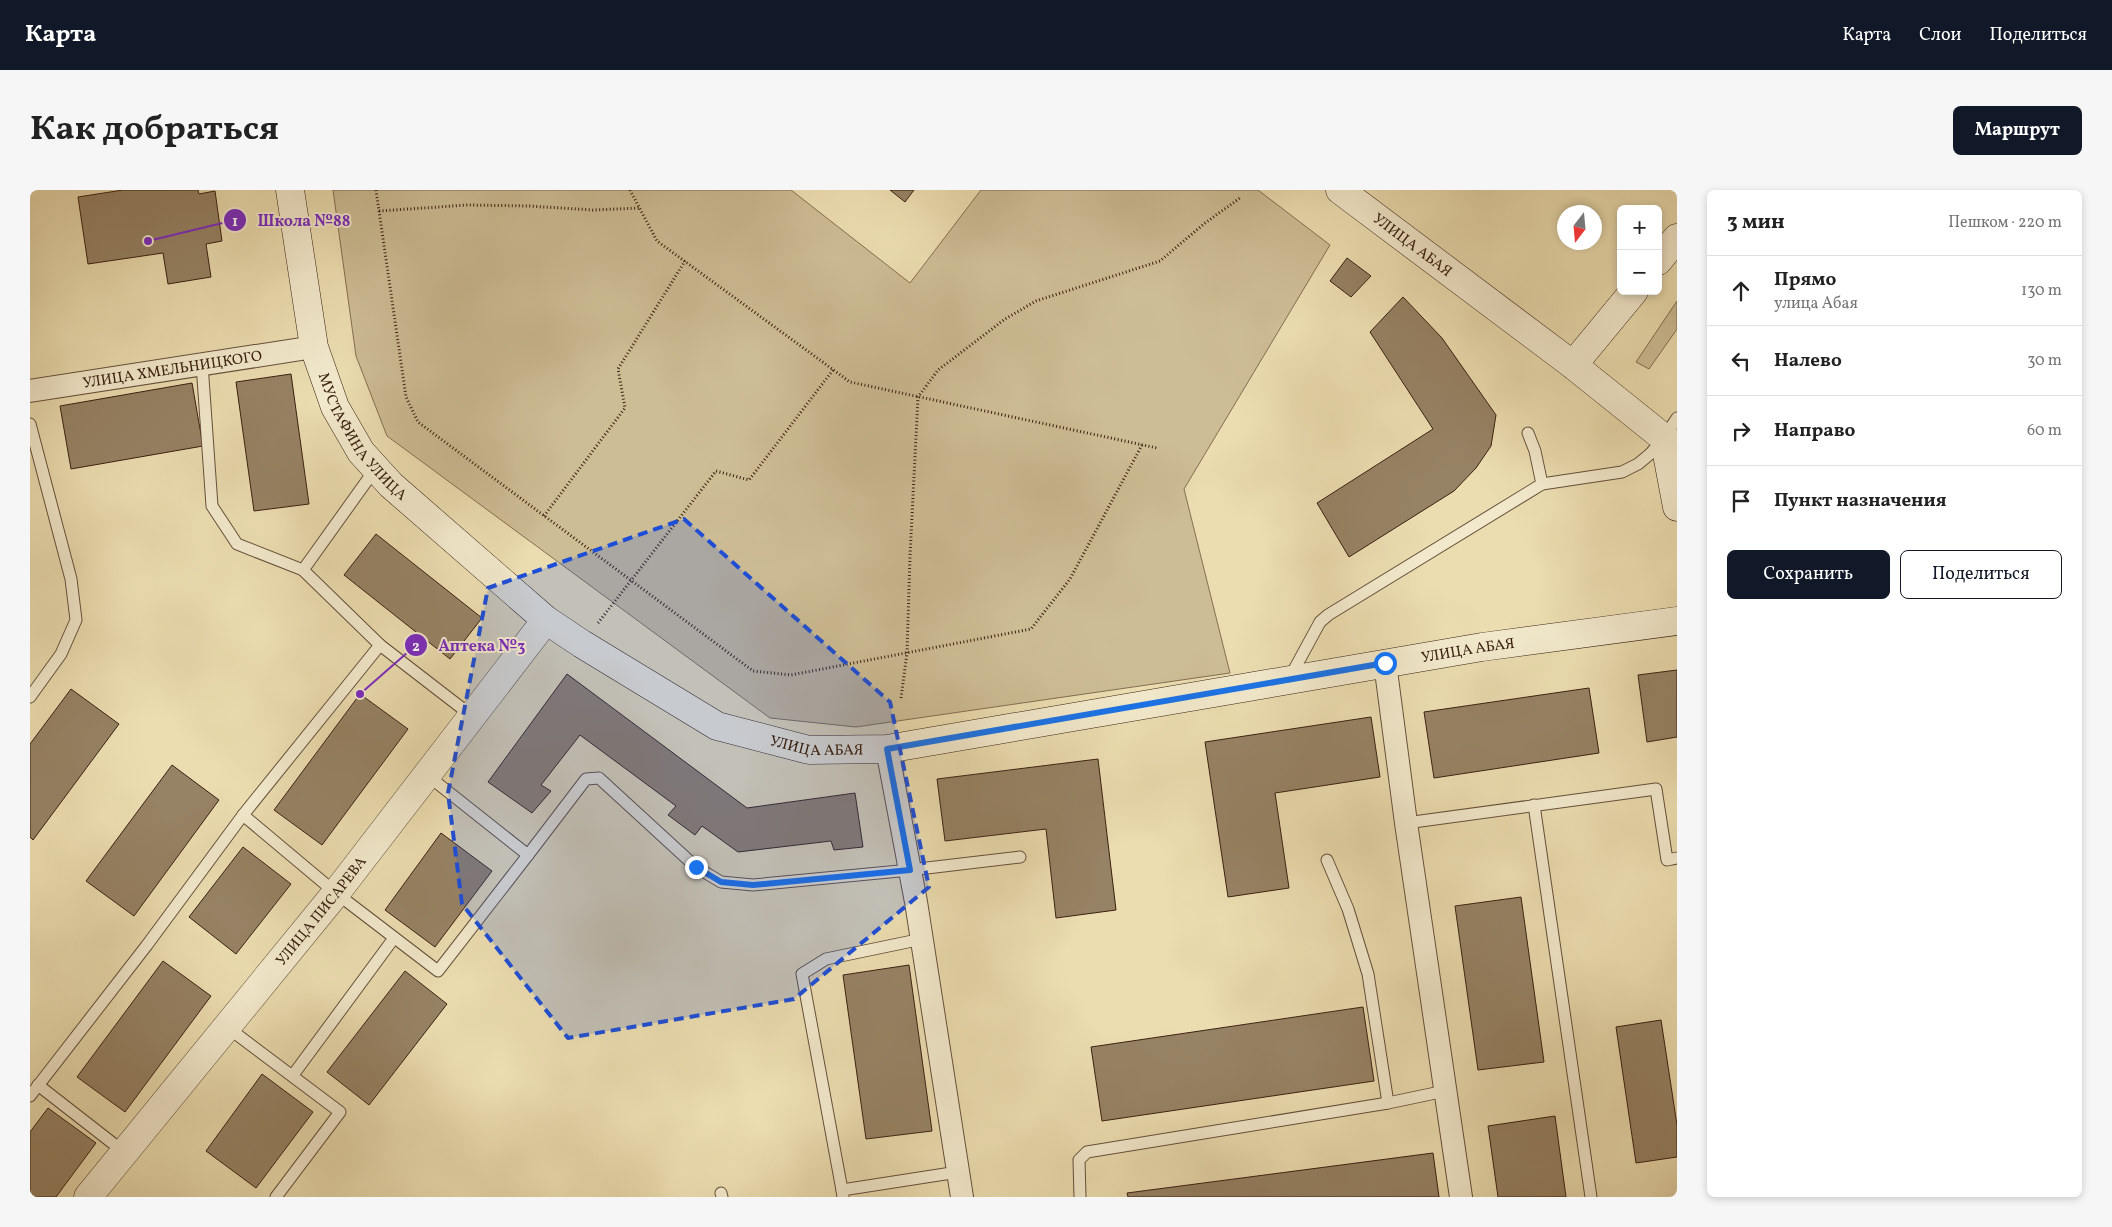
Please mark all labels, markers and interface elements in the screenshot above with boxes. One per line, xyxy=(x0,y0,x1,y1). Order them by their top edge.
text: Карта xyxy=(25,18,96,52)
text: Карта xyxy=(1843,23,1891,48)
text: Слои xyxy=(1919,23,1961,48)
text: Поделиться xyxy=(1989,23,2087,48)
text: Как добраться xyxy=(30,106,279,154)
button: Маршрут xyxy=(1953,106,2082,155)
callout: Школа №88 xyxy=(223,205,361,236)
north arrow xyxy=(1557,205,1602,250)
map controls xyxy=(1617,205,1662,295)
button: + xyxy=(1617,205,1662,250)
text: 3 мин xyxy=(1727,208,1785,237)
street label: УЛИЦА АБАЯ xyxy=(1368,209,1456,283)
text: Школа №88 xyxy=(258,211,350,233)
text: 1 xyxy=(232,212,238,233)
text: Пешком · 220 m xyxy=(1948,212,2062,234)
button: − xyxy=(1617,250,1662,295)
text: Прямо xyxy=(1774,267,1836,293)
icon: ahead xyxy=(1727,277,1755,305)
text: 130 m xyxy=(2021,280,2062,302)
text: улица Абая xyxy=(1774,293,1858,315)
street label: УЛИЦА ХМЕЛЬНИЦКОГО xyxy=(81,346,264,395)
icon: left xyxy=(1727,347,1755,375)
text: Налево xyxy=(1774,348,1842,374)
text: 30 m xyxy=(2027,350,2062,372)
street label: МУСТАФИНА УЛИЦА xyxy=(312,370,411,507)
icon: right xyxy=(1727,417,1755,445)
text: Направо xyxy=(1774,418,1856,444)
text: 60 m xyxy=(2027,420,2062,442)
icon: arrive xyxy=(1727,487,1755,515)
text: Пункт назначения xyxy=(1774,488,1947,514)
button: Сохранить xyxy=(1727,550,1890,599)
button: Поделиться xyxy=(1900,550,2062,599)
callout: Аптека №3 xyxy=(404,630,535,661)
street label: УЛИЦА АБАЯ xyxy=(1420,634,1516,669)
text: Аптека №3 xyxy=(439,636,525,658)
text: 2 xyxy=(412,637,420,658)
route start xyxy=(1374,652,1397,675)
street label: УЛИЦА АБАЯ xyxy=(767,731,864,762)
street label: УЛИЦА ПИСАРЕВА xyxy=(272,852,373,971)
route end xyxy=(685,856,708,879)

